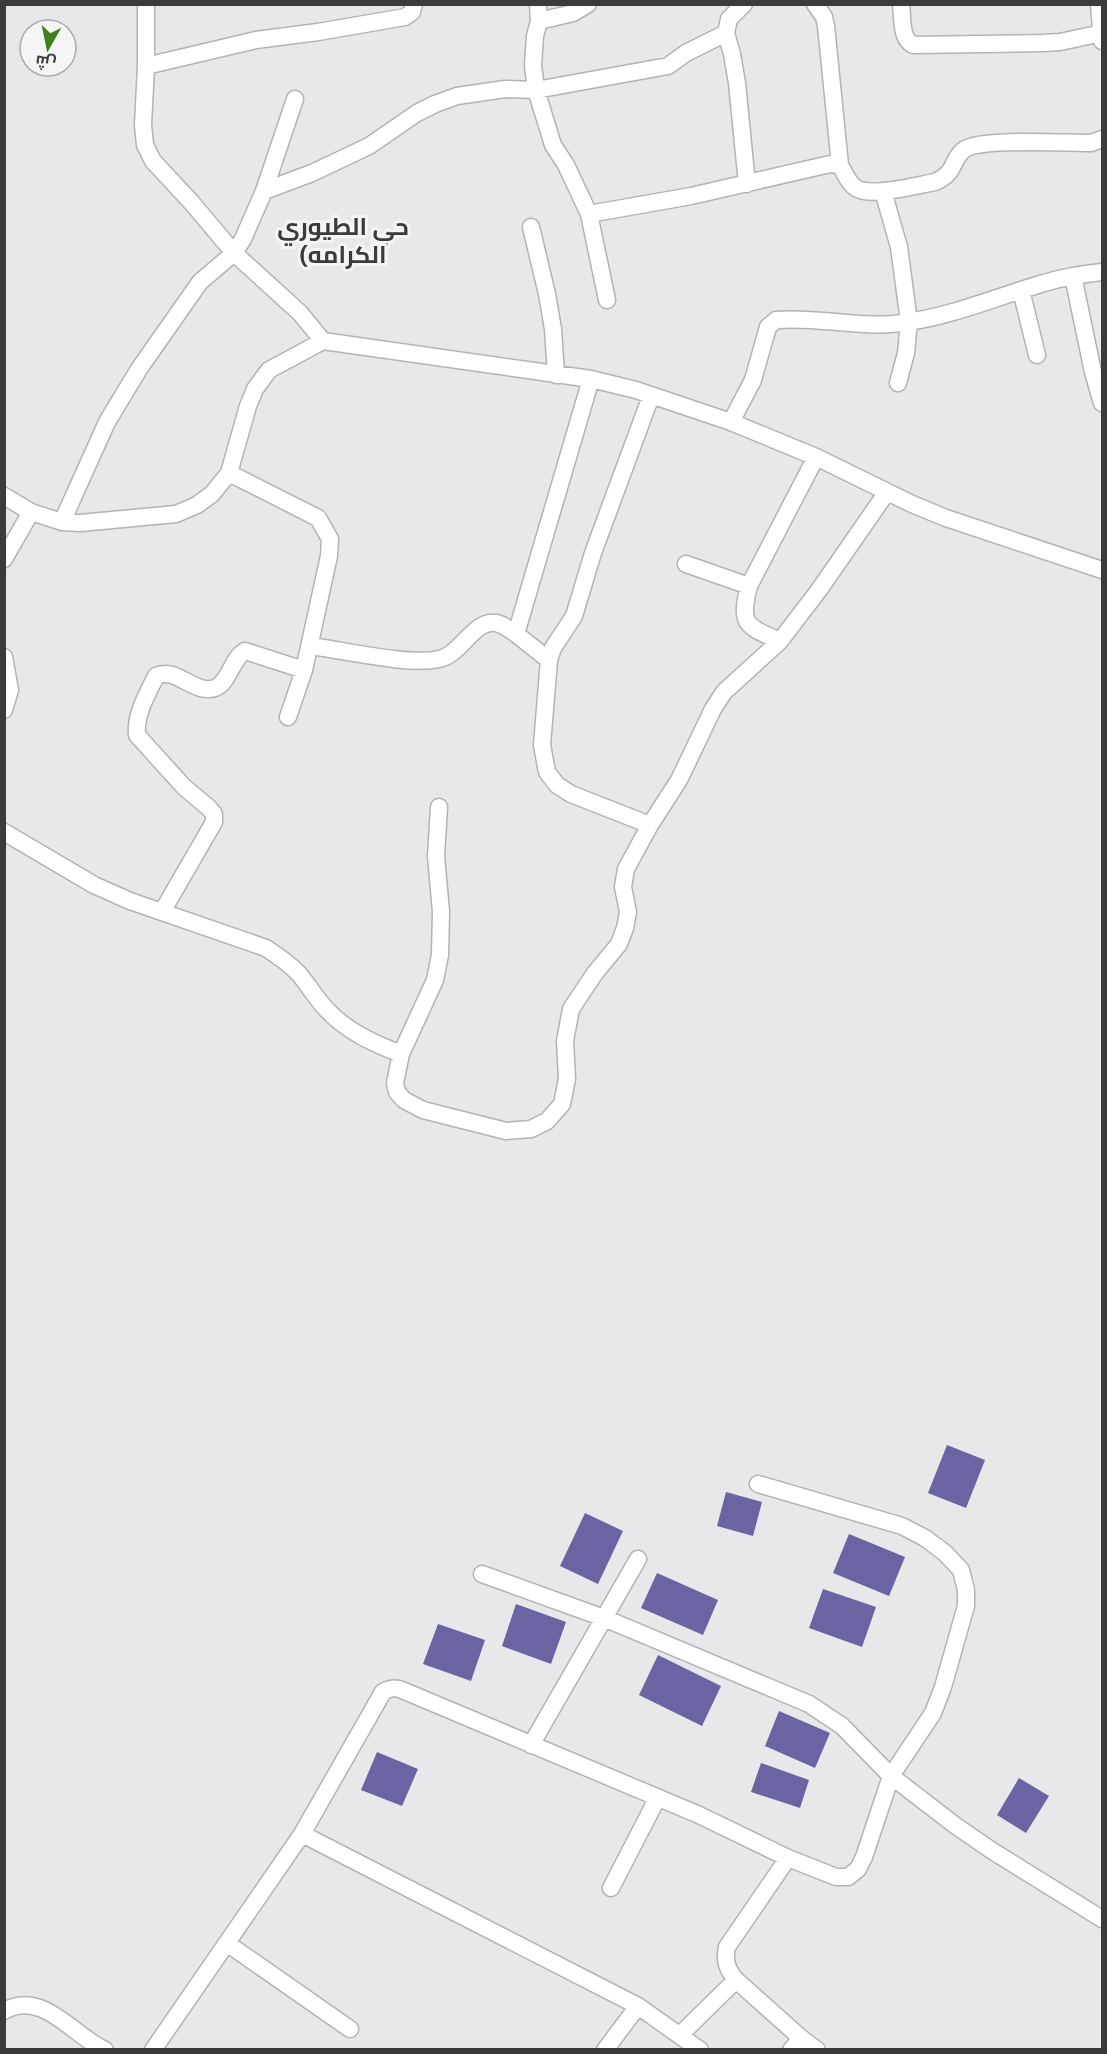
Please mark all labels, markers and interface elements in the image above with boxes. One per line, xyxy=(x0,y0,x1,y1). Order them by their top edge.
north arrow xyxy=(18,18,78,78)
text: ش xyxy=(34,51,57,74)
district label: حي الطيوري (الكرامه xyxy=(277,210,409,270)

